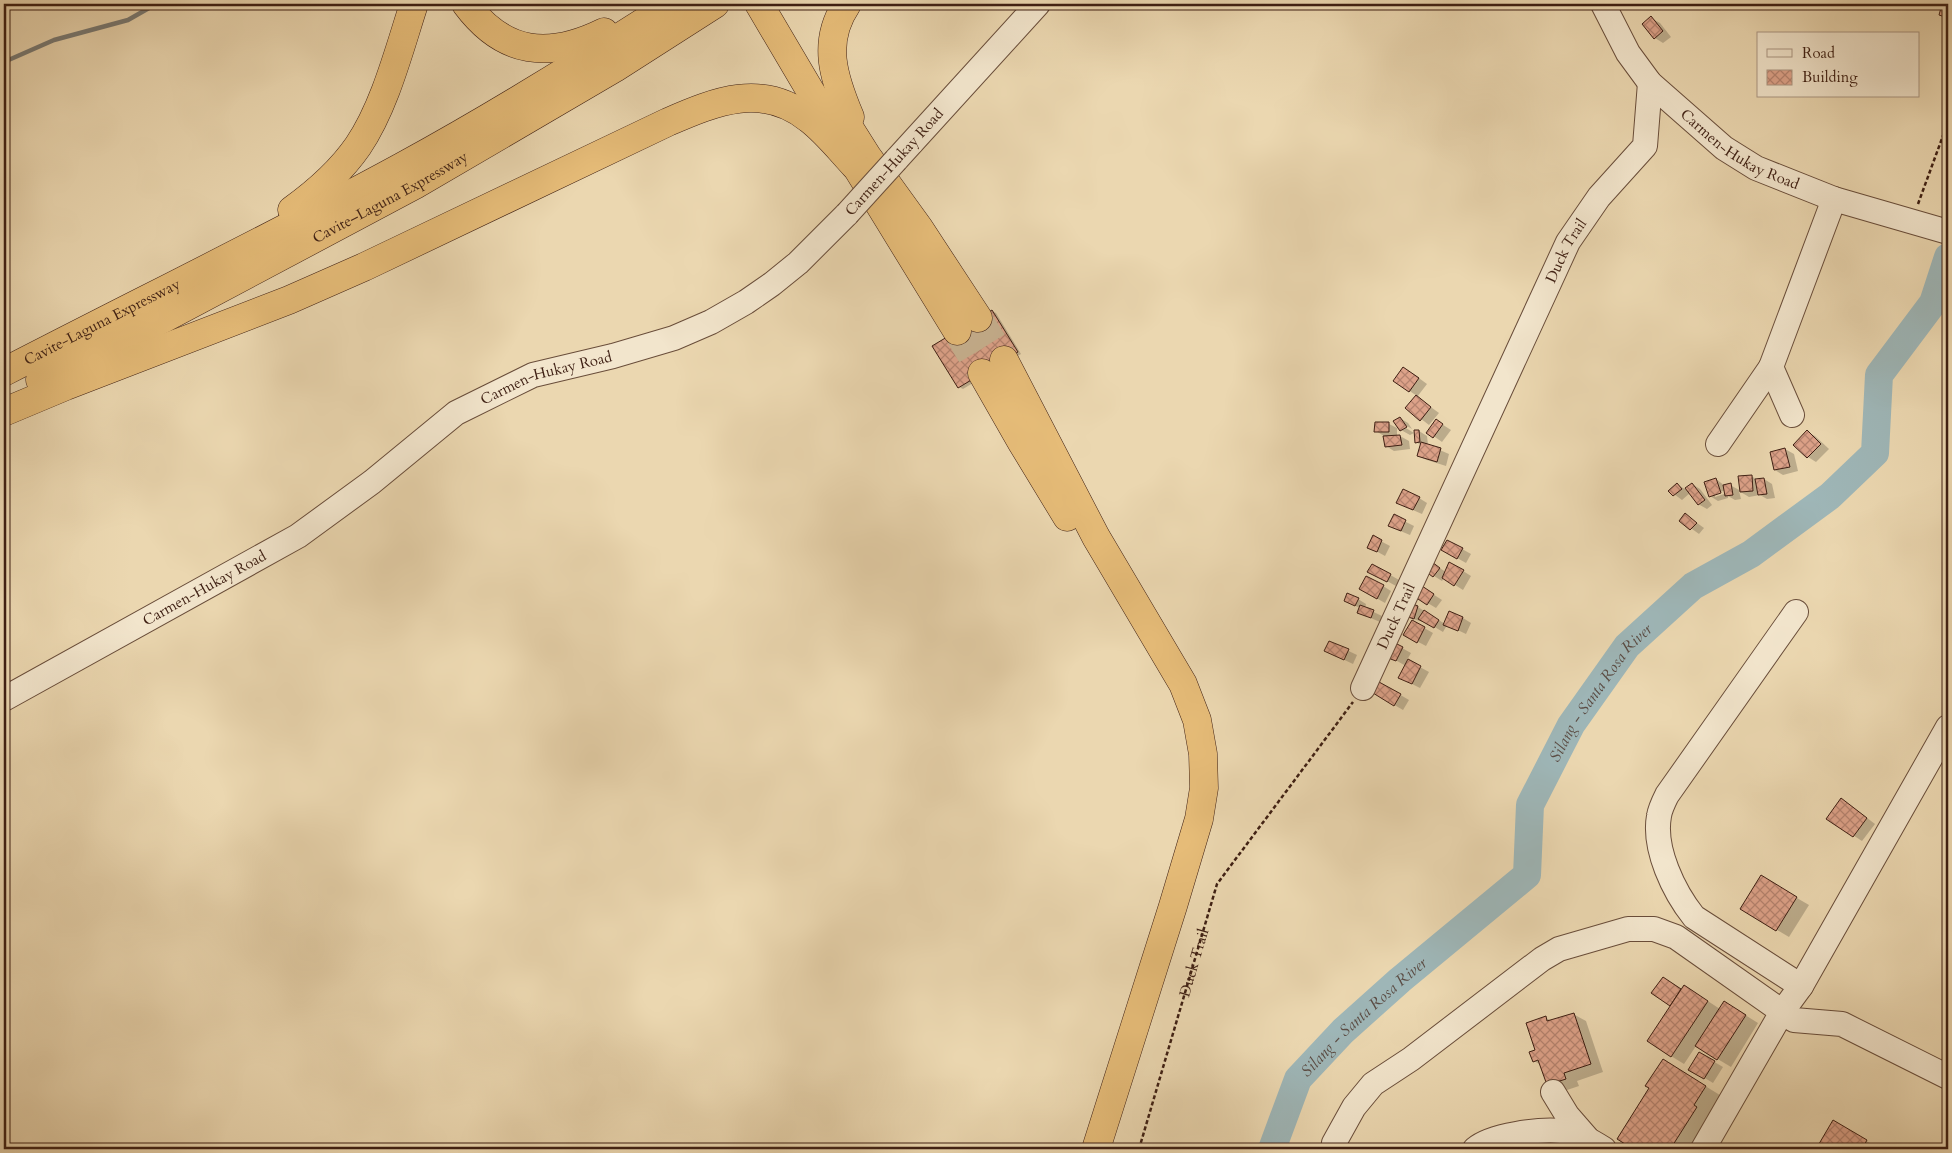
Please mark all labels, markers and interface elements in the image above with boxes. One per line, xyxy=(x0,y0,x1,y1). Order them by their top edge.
legend xyxy=(1757,32,1920,98)
text: Road xyxy=(1802,43,1835,63)
text: Building xyxy=(1802,67,1858,87)
street label: Carmen-Hukay Road xyxy=(840,104,948,220)
street label: Carmen-Hukay Road xyxy=(1676,104,1802,194)
street label: Cavite–Laguna Expressway xyxy=(309,146,471,248)
street label: Duck Trail xyxy=(1541,215,1591,286)
street label: Cavite-Laguna Expressway xyxy=(20,274,184,370)
street label: Carmen-Hukay Road xyxy=(477,347,614,409)
street label: Carmen-Hukay Road xyxy=(139,546,270,630)
street label: Duck Trail xyxy=(1372,580,1420,652)
water label: Silang - Santa Rosa River xyxy=(1544,618,1657,766)
street label: Duck Trail xyxy=(1174,926,1213,999)
water label: Silang - Santa Rosa River xyxy=(1296,952,1432,1082)

